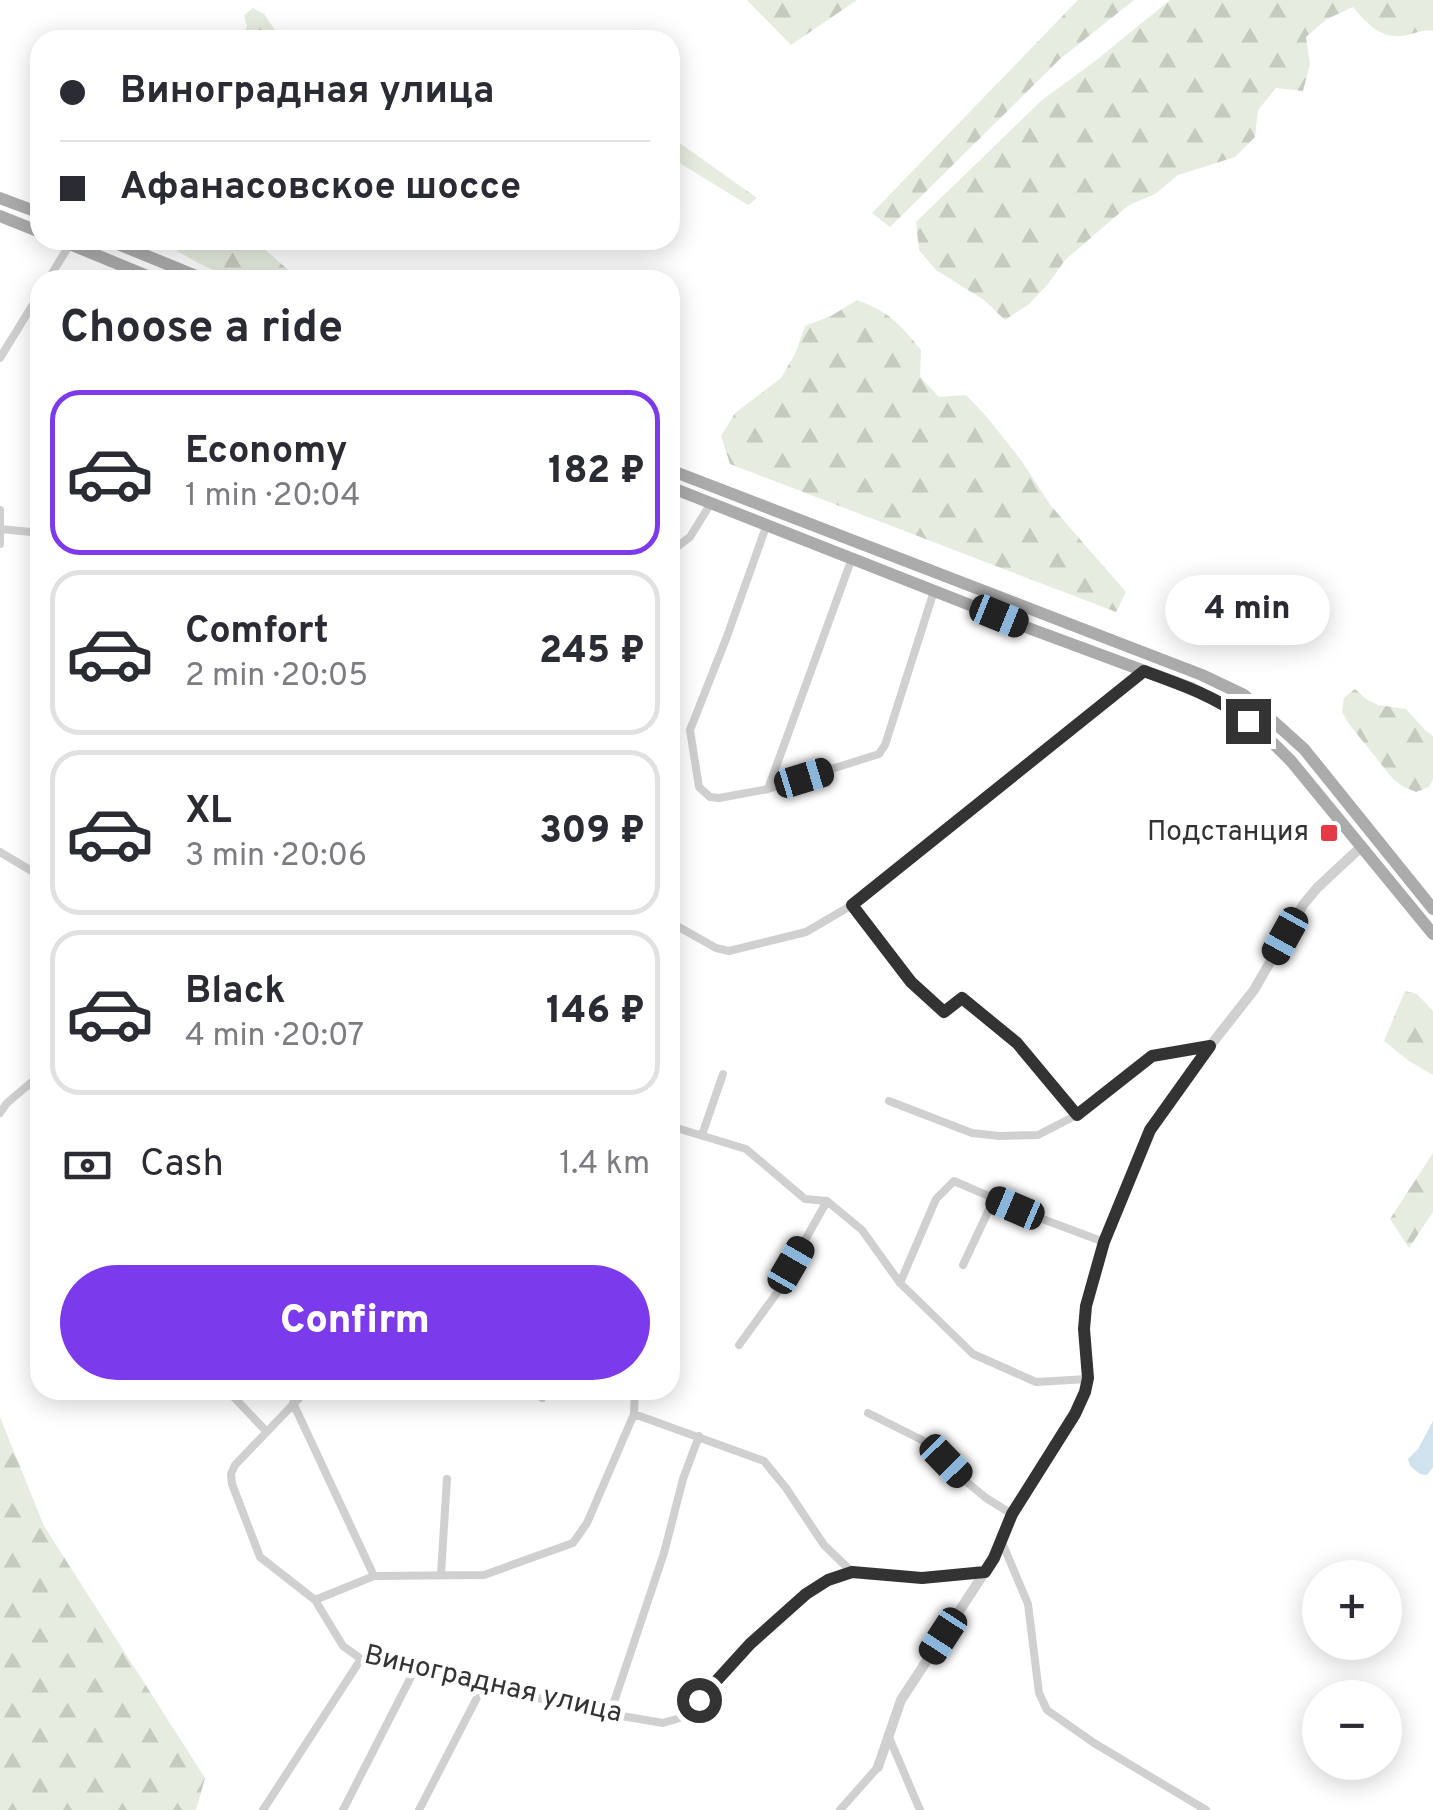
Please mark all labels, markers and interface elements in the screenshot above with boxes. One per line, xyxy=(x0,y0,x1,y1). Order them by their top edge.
text: Виноградная улица xyxy=(120,68,494,117)
text: Афанасовское шоссе xyxy=(120,164,521,213)
text: Choose a ride xyxy=(60,301,343,358)
icon: car xyxy=(65,428,155,518)
text: Economy xyxy=(185,428,347,477)
text: 182 ₽ xyxy=(548,448,645,497)
text: 1 min · 20:04 xyxy=(185,477,361,517)
callout: 4 min xyxy=(1166,576,1330,646)
text: 4 min xyxy=(1205,590,1290,630)
car xyxy=(966,591,1032,641)
icon: car xyxy=(65,608,155,698)
text: Comfort xyxy=(185,608,329,657)
text: 245 ₽ xyxy=(539,628,645,677)
text: 2 min · 20:05 xyxy=(185,657,368,697)
route end xyxy=(1226,699,1271,744)
car xyxy=(771,755,837,801)
icon: car xyxy=(65,788,155,878)
text: XL xyxy=(185,788,232,837)
text: 309 ₽ xyxy=(539,808,645,857)
place label: Подстанция xyxy=(1147,815,1309,851)
marker: Подстанция xyxy=(1318,822,1340,844)
text: 3 min · 20:06 xyxy=(185,837,367,877)
car xyxy=(1257,902,1313,970)
icon: car xyxy=(65,968,155,1058)
text: Black xyxy=(185,968,285,1017)
text: 146 ₽ xyxy=(546,988,645,1037)
text: 4 min · 20:07 xyxy=(185,1017,364,1057)
icon: cash xyxy=(60,1138,115,1193)
text: Cash xyxy=(140,1141,224,1190)
text: 1.4 km xyxy=(559,1145,650,1185)
car xyxy=(982,1182,1048,1234)
car xyxy=(763,1232,819,1298)
button: Confirm xyxy=(60,1265,650,1380)
car xyxy=(914,1429,978,1493)
map controls xyxy=(1302,1560,1402,1780)
button: + xyxy=(1302,1560,1402,1660)
car xyxy=(914,1603,972,1669)
street label: Виноградная улица xyxy=(361,1638,625,1732)
route start xyxy=(677,1678,722,1723)
button: − xyxy=(1302,1680,1402,1780)

